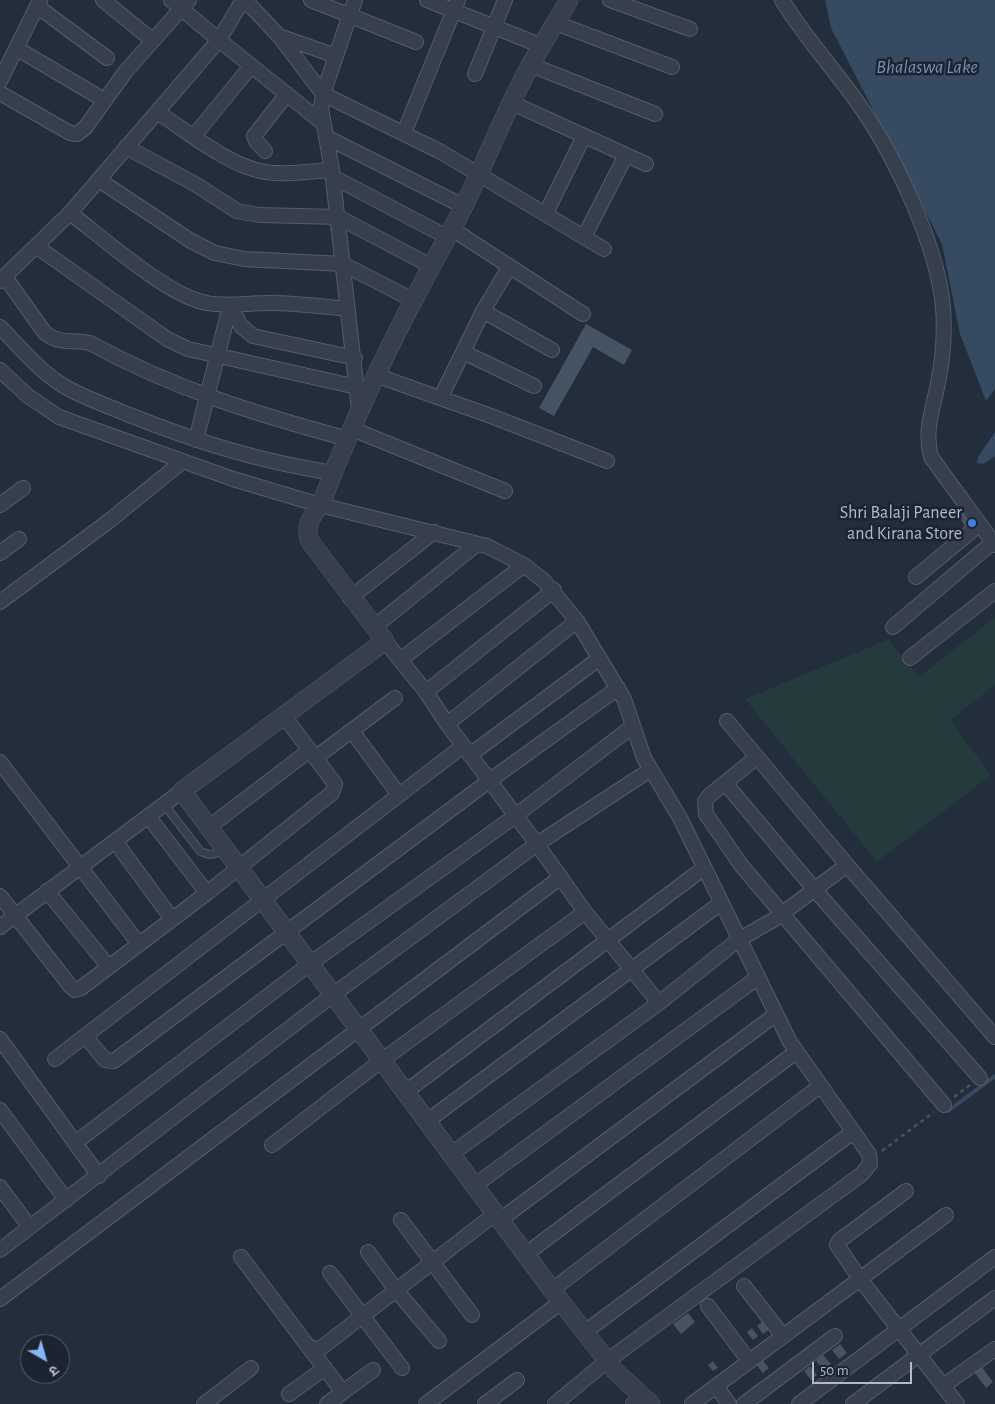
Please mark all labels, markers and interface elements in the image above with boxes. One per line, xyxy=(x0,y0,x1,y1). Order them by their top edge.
water label: Bhalaswa Lake xyxy=(876,56,978,78)
place label: Shri Balaji Paneer and Kirana Store xyxy=(840,502,962,544)
marker: Shri Balaji Paneer and Kirana Store xyxy=(966,517,978,529)
north arrow xyxy=(20,1334,70,1384)
scale bar xyxy=(815,1352,915,1384)
text: उ xyxy=(46,1362,61,1378)
text: 50 m xyxy=(820,1363,849,1378)

